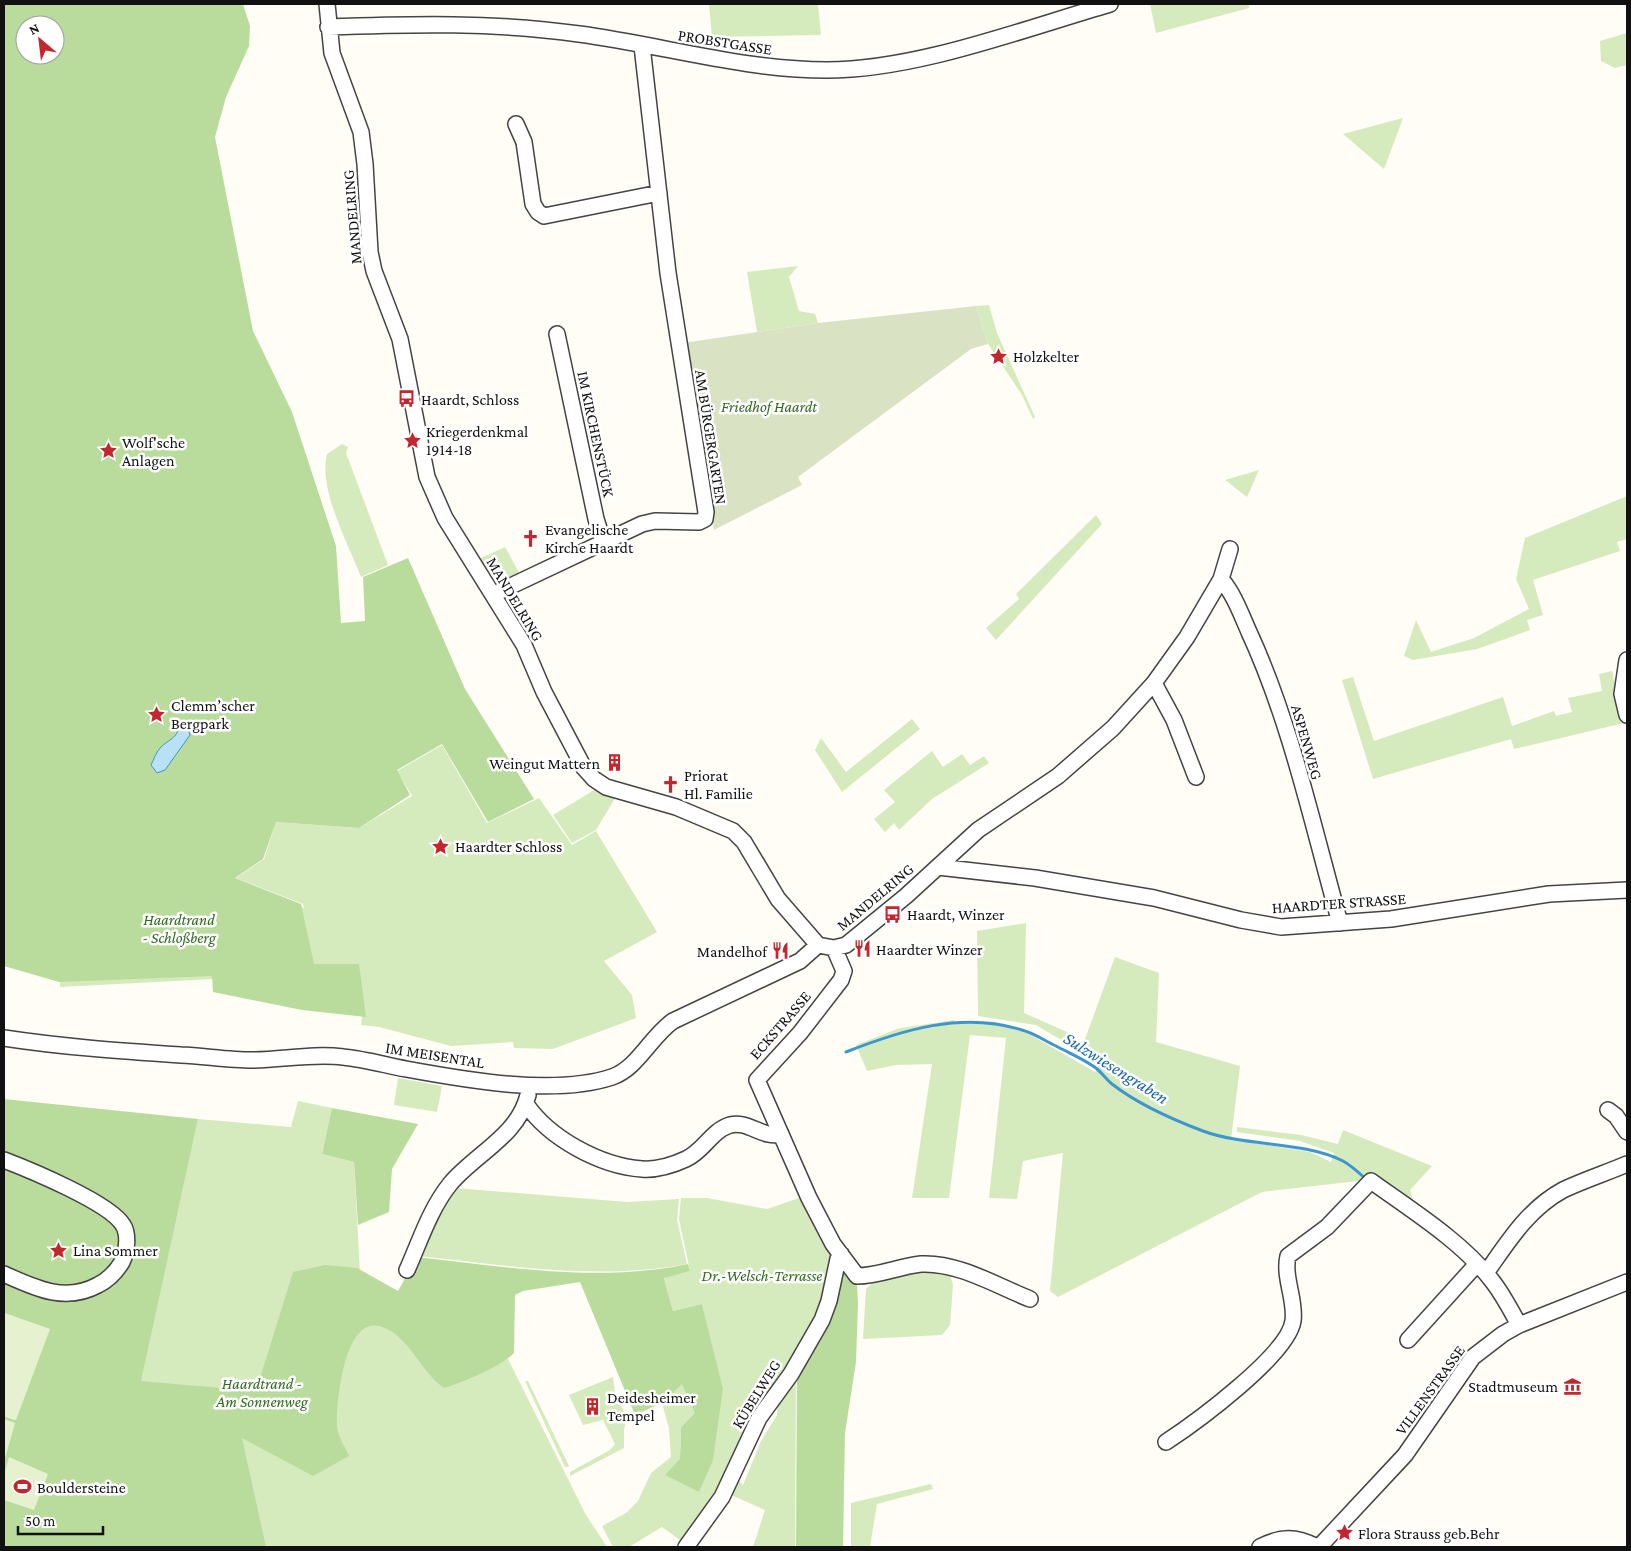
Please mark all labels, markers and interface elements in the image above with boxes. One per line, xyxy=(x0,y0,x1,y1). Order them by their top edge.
north arrow xyxy=(15,15,65,65)
text: N xyxy=(26,19,42,38)
street label: PROBSTGASSE xyxy=(677,26,774,58)
street label: MANDELRING xyxy=(339,169,365,265)
place icon: Holzkelter xyxy=(989,346,1009,366)
place label: Holzkelter xyxy=(1013,348,1079,365)
street label: AM BÜRGERGARTEN xyxy=(692,368,730,506)
street label: IM KIRCHENSTÜCK xyxy=(574,370,618,499)
bus stop icon: Haardt, Schloss xyxy=(397,389,417,409)
place label: Haardt, Schloss xyxy=(421,391,519,408)
park label: Friedhof Haardt xyxy=(721,398,817,416)
place label: Kriegerdenkmal 1914-18 xyxy=(426,423,528,458)
place icon: Kriegerdenkmal 1914-18 xyxy=(402,430,422,450)
place label: Wolf'sche Anlagen xyxy=(122,434,185,470)
place icon: Wolf'sche Anlagen xyxy=(98,441,118,461)
place label: Evangelische Kirche Haardt xyxy=(545,521,634,556)
church icon: Evangelische Kirche Haardt xyxy=(521,528,541,548)
street label: MANDELRING xyxy=(483,554,547,644)
place label: Clemm’scher Bergpark xyxy=(171,697,255,733)
street label: ASPENWEG xyxy=(1288,703,1326,781)
place icon: Clemm’scher Bergpark xyxy=(147,704,167,724)
building icon: Weingut Mattern xyxy=(604,753,624,773)
place label: Weingut Mattern xyxy=(489,755,600,773)
place label: Priorat Hl. Familie xyxy=(684,767,753,802)
church icon: Priorat Hl. Familie xyxy=(660,774,680,794)
place icon: Haardter Schloss xyxy=(431,836,451,856)
place label: Haardter Schloss xyxy=(455,838,562,855)
street label: MANDELRING xyxy=(833,860,917,934)
street label: HAARDTER STRASSE xyxy=(1271,890,1407,916)
bus stop icon: Haardt, Winzer xyxy=(883,904,903,924)
place label: Haardt, Winzer xyxy=(907,906,1005,923)
park label: Haardtrand - Schloßberg xyxy=(142,911,217,947)
restaurant icon: Haardter Winzer xyxy=(852,939,872,959)
restaurant icon: Mandelhof xyxy=(771,941,791,961)
place label: Haardter Winzer xyxy=(876,941,983,958)
place label: Mandelhof xyxy=(697,943,768,960)
street label: ECKSTRASSE xyxy=(746,987,814,1062)
water label: Sulzwiesengraben xyxy=(1060,1028,1172,1108)
street label: IM MEISENTAL xyxy=(384,1039,486,1071)
place icon: Lina Sommer xyxy=(49,1240,69,1260)
place label: Lina Sommer xyxy=(73,1242,158,1259)
park label: Dr.-Welsch-Terrasse xyxy=(702,1267,822,1284)
street label: VILLENSTRASSE xyxy=(1392,1342,1468,1438)
street label: KÜBELWEG xyxy=(728,1357,784,1431)
park label: Haardtrand - Am Sonnenweg xyxy=(215,1375,309,1411)
museum icon: Stadtmuseum xyxy=(1562,1376,1582,1396)
place label: Stadtmuseum xyxy=(1468,1378,1558,1395)
place label: Deidesheimer Tempel xyxy=(607,1389,696,1425)
building icon: Deidesheimer Tempel xyxy=(583,1396,603,1416)
sports icon: Bouldersteine xyxy=(13,1477,33,1497)
place label: Bouldersteine xyxy=(37,1479,126,1496)
scale bar xyxy=(18,1504,102,1536)
text: 50 m xyxy=(25,1513,55,1529)
place icon: Flora Strauss geb.Behr xyxy=(1334,1523,1354,1543)
place label: Flora Strauss geb.Behr xyxy=(1358,1525,1500,1543)

